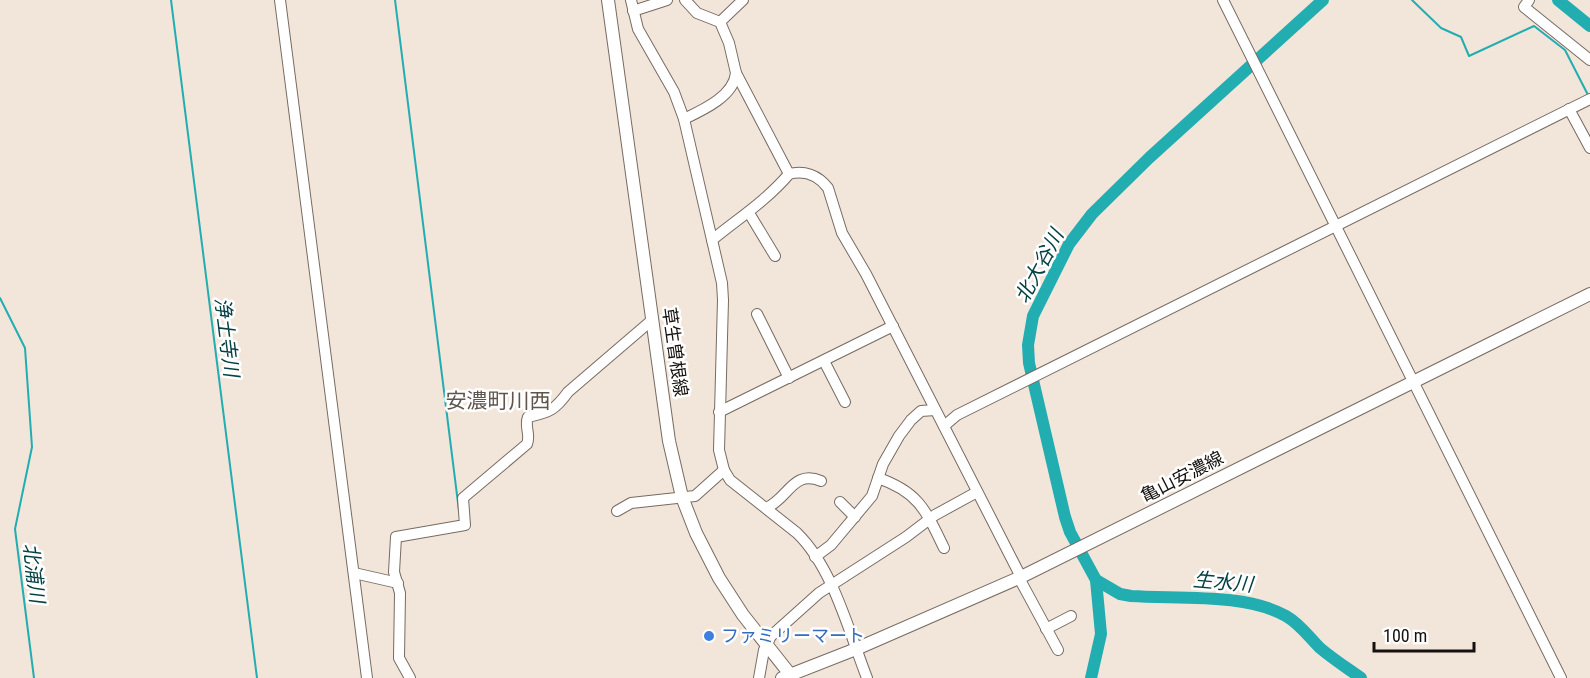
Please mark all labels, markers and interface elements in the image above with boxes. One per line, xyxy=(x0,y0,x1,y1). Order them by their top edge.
water label: 北大谷川 xyxy=(1010,223,1069,307)
water label: 浄土寺川 xyxy=(210,296,244,380)
street label: 草生曽根線 xyxy=(659,306,692,398)
district label: 安濃町川西 xyxy=(446,389,551,413)
street label: 亀山安濃線 xyxy=(1137,447,1227,506)
water label: 北浦川 xyxy=(18,542,50,606)
water label: 生水川 xyxy=(1192,567,1256,597)
scale bar xyxy=(1374,615,1474,653)
place label: ファミリーマート xyxy=(721,625,865,646)
text: 100 m xyxy=(1383,625,1427,646)
marker: ファミリーマート xyxy=(702,629,716,643)

